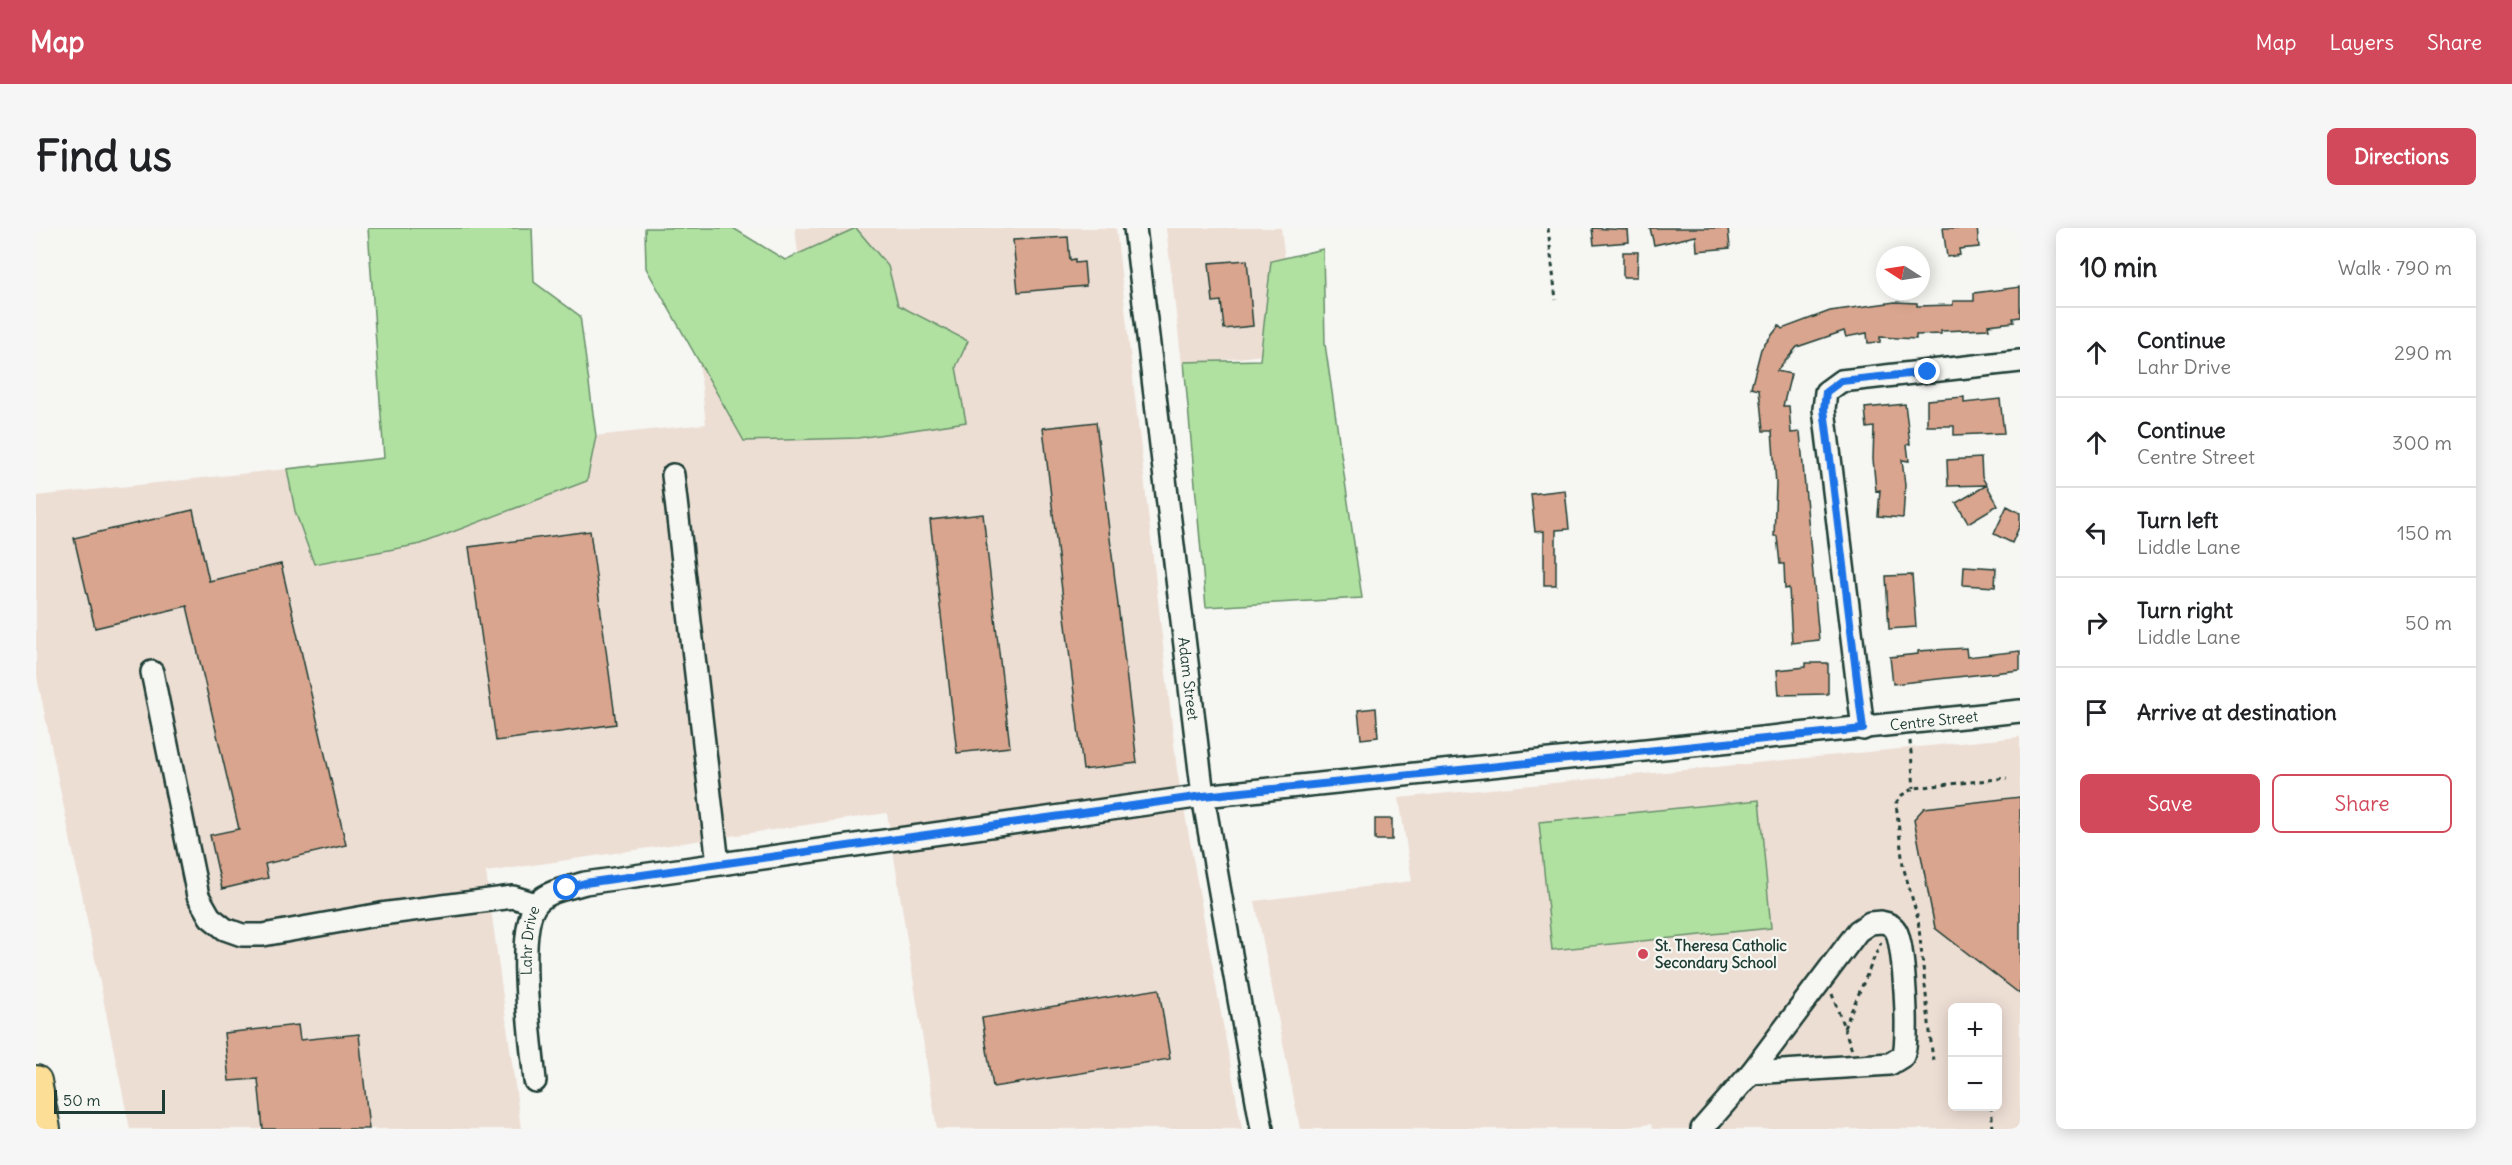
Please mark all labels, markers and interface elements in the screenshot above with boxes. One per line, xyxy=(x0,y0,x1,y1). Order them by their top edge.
text: Map xyxy=(30,24,84,60)
text: Map xyxy=(2256,29,2296,56)
text: Layers xyxy=(2329,29,2394,56)
text: Share xyxy=(2427,29,2482,56)
button: Directions xyxy=(2327,128,2476,185)
text: Find us xyxy=(36,130,172,182)
north arrow xyxy=(1876,246,1930,300)
text: 10 min xyxy=(2080,251,2157,284)
text: Walk · 790 m xyxy=(2338,255,2452,280)
text: Continue xyxy=(2137,326,2226,354)
icon: ahead xyxy=(2080,336,2113,369)
text: 290 m xyxy=(2394,340,2452,365)
text: Lahr Drive xyxy=(2137,354,2231,379)
route end xyxy=(1914,358,1940,384)
text: Continue xyxy=(2137,416,2226,444)
icon: ahead xyxy=(2080,426,2113,459)
text: 300 m xyxy=(2392,430,2452,455)
text: Centre Street xyxy=(2137,444,2255,469)
text: Turn left xyxy=(2137,506,2218,534)
icon: left xyxy=(2080,516,2113,549)
text: 150 m xyxy=(2397,520,2452,545)
text: Liddle Lane xyxy=(2137,534,2240,559)
text: Turn right xyxy=(2137,596,2233,624)
icon: right xyxy=(2080,606,2113,639)
text: 50 m xyxy=(2405,610,2452,635)
text: Liddle Lane xyxy=(2137,624,2240,649)
street label: Adam Street xyxy=(1175,636,1203,722)
icon: arrive xyxy=(2080,696,2113,729)
text: Arrive at destination xyxy=(2137,698,2337,726)
street label: Centre Street xyxy=(1889,706,1979,734)
button: Save xyxy=(2080,774,2260,833)
button: Share xyxy=(2272,774,2452,833)
route start xyxy=(553,874,579,900)
street label: Lahr Drive xyxy=(516,902,543,976)
place label: St. Theresa Catholic Secondary School xyxy=(1655,936,1787,973)
marker: St. Theresa Catholic Secondary School xyxy=(1636,947,1650,961)
map controls xyxy=(1948,1003,2002,1111)
button: + xyxy=(1948,1003,2002,1057)
button: − xyxy=(1948,1057,2002,1111)
scale bar xyxy=(54,1087,165,1114)
text: 50 m xyxy=(63,1090,101,1110)

